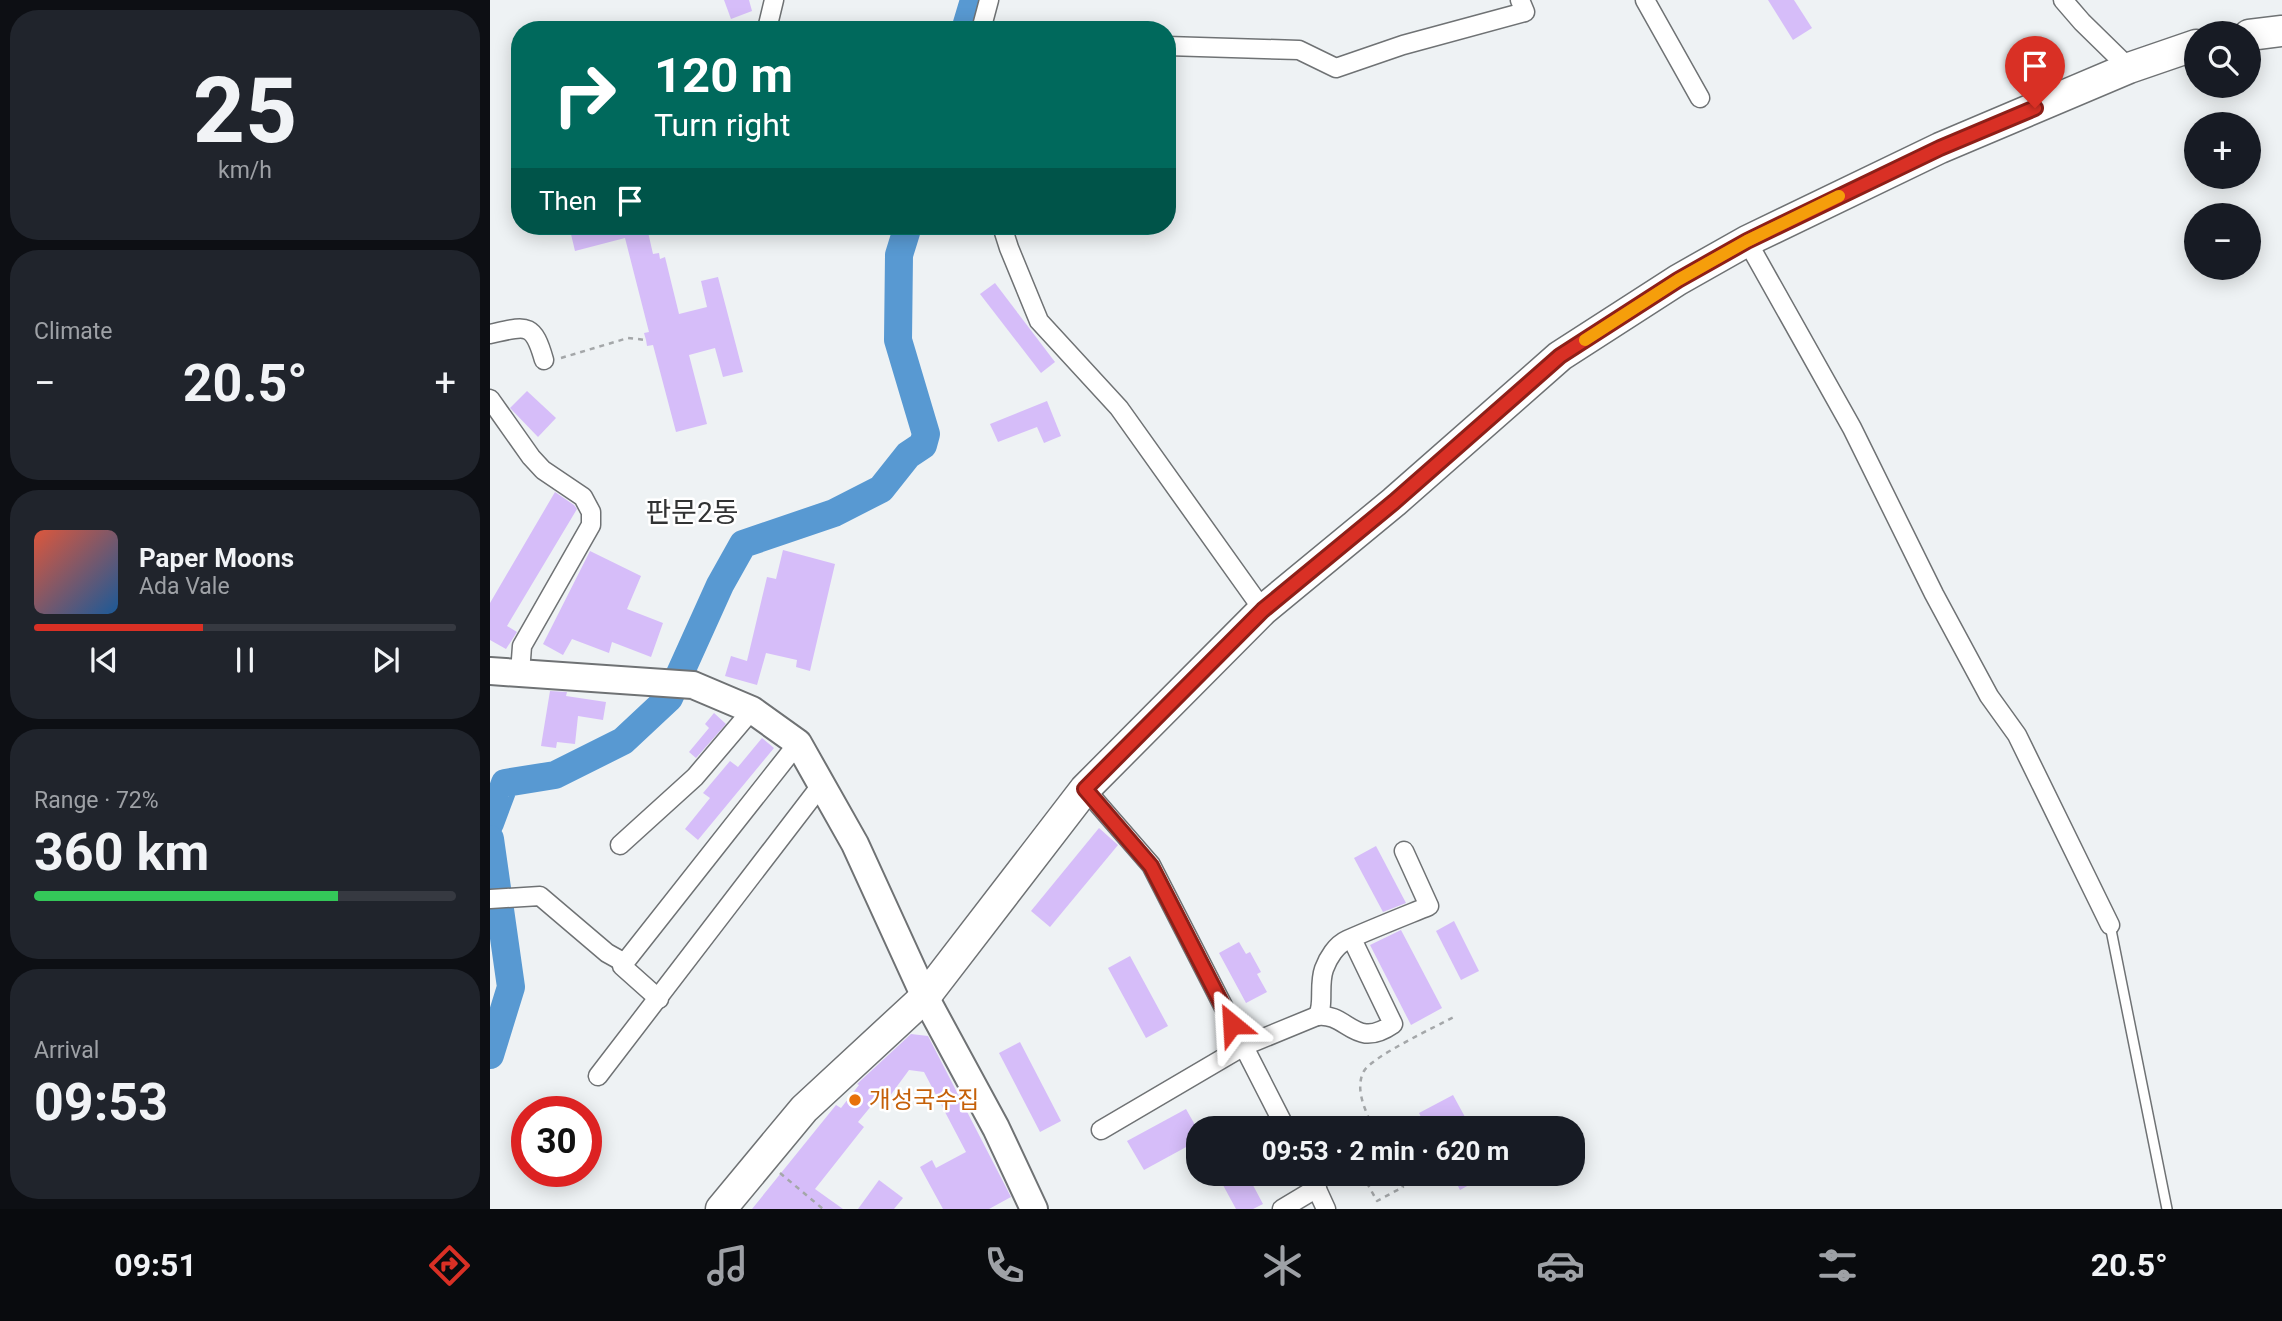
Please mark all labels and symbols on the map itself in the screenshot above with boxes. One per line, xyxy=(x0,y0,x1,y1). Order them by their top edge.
pin xyxy=(2005,36,2065,108)
district label: 판문2동 xyxy=(645,496,739,529)
position arrow xyxy=(1195,987,1269,1061)
place label: 개성국수집 xyxy=(869,1086,979,1114)
marker: 개성국수집 xyxy=(847,1092,863,1108)
speed limit sign: 30 xyxy=(511,1096,602,1187)

